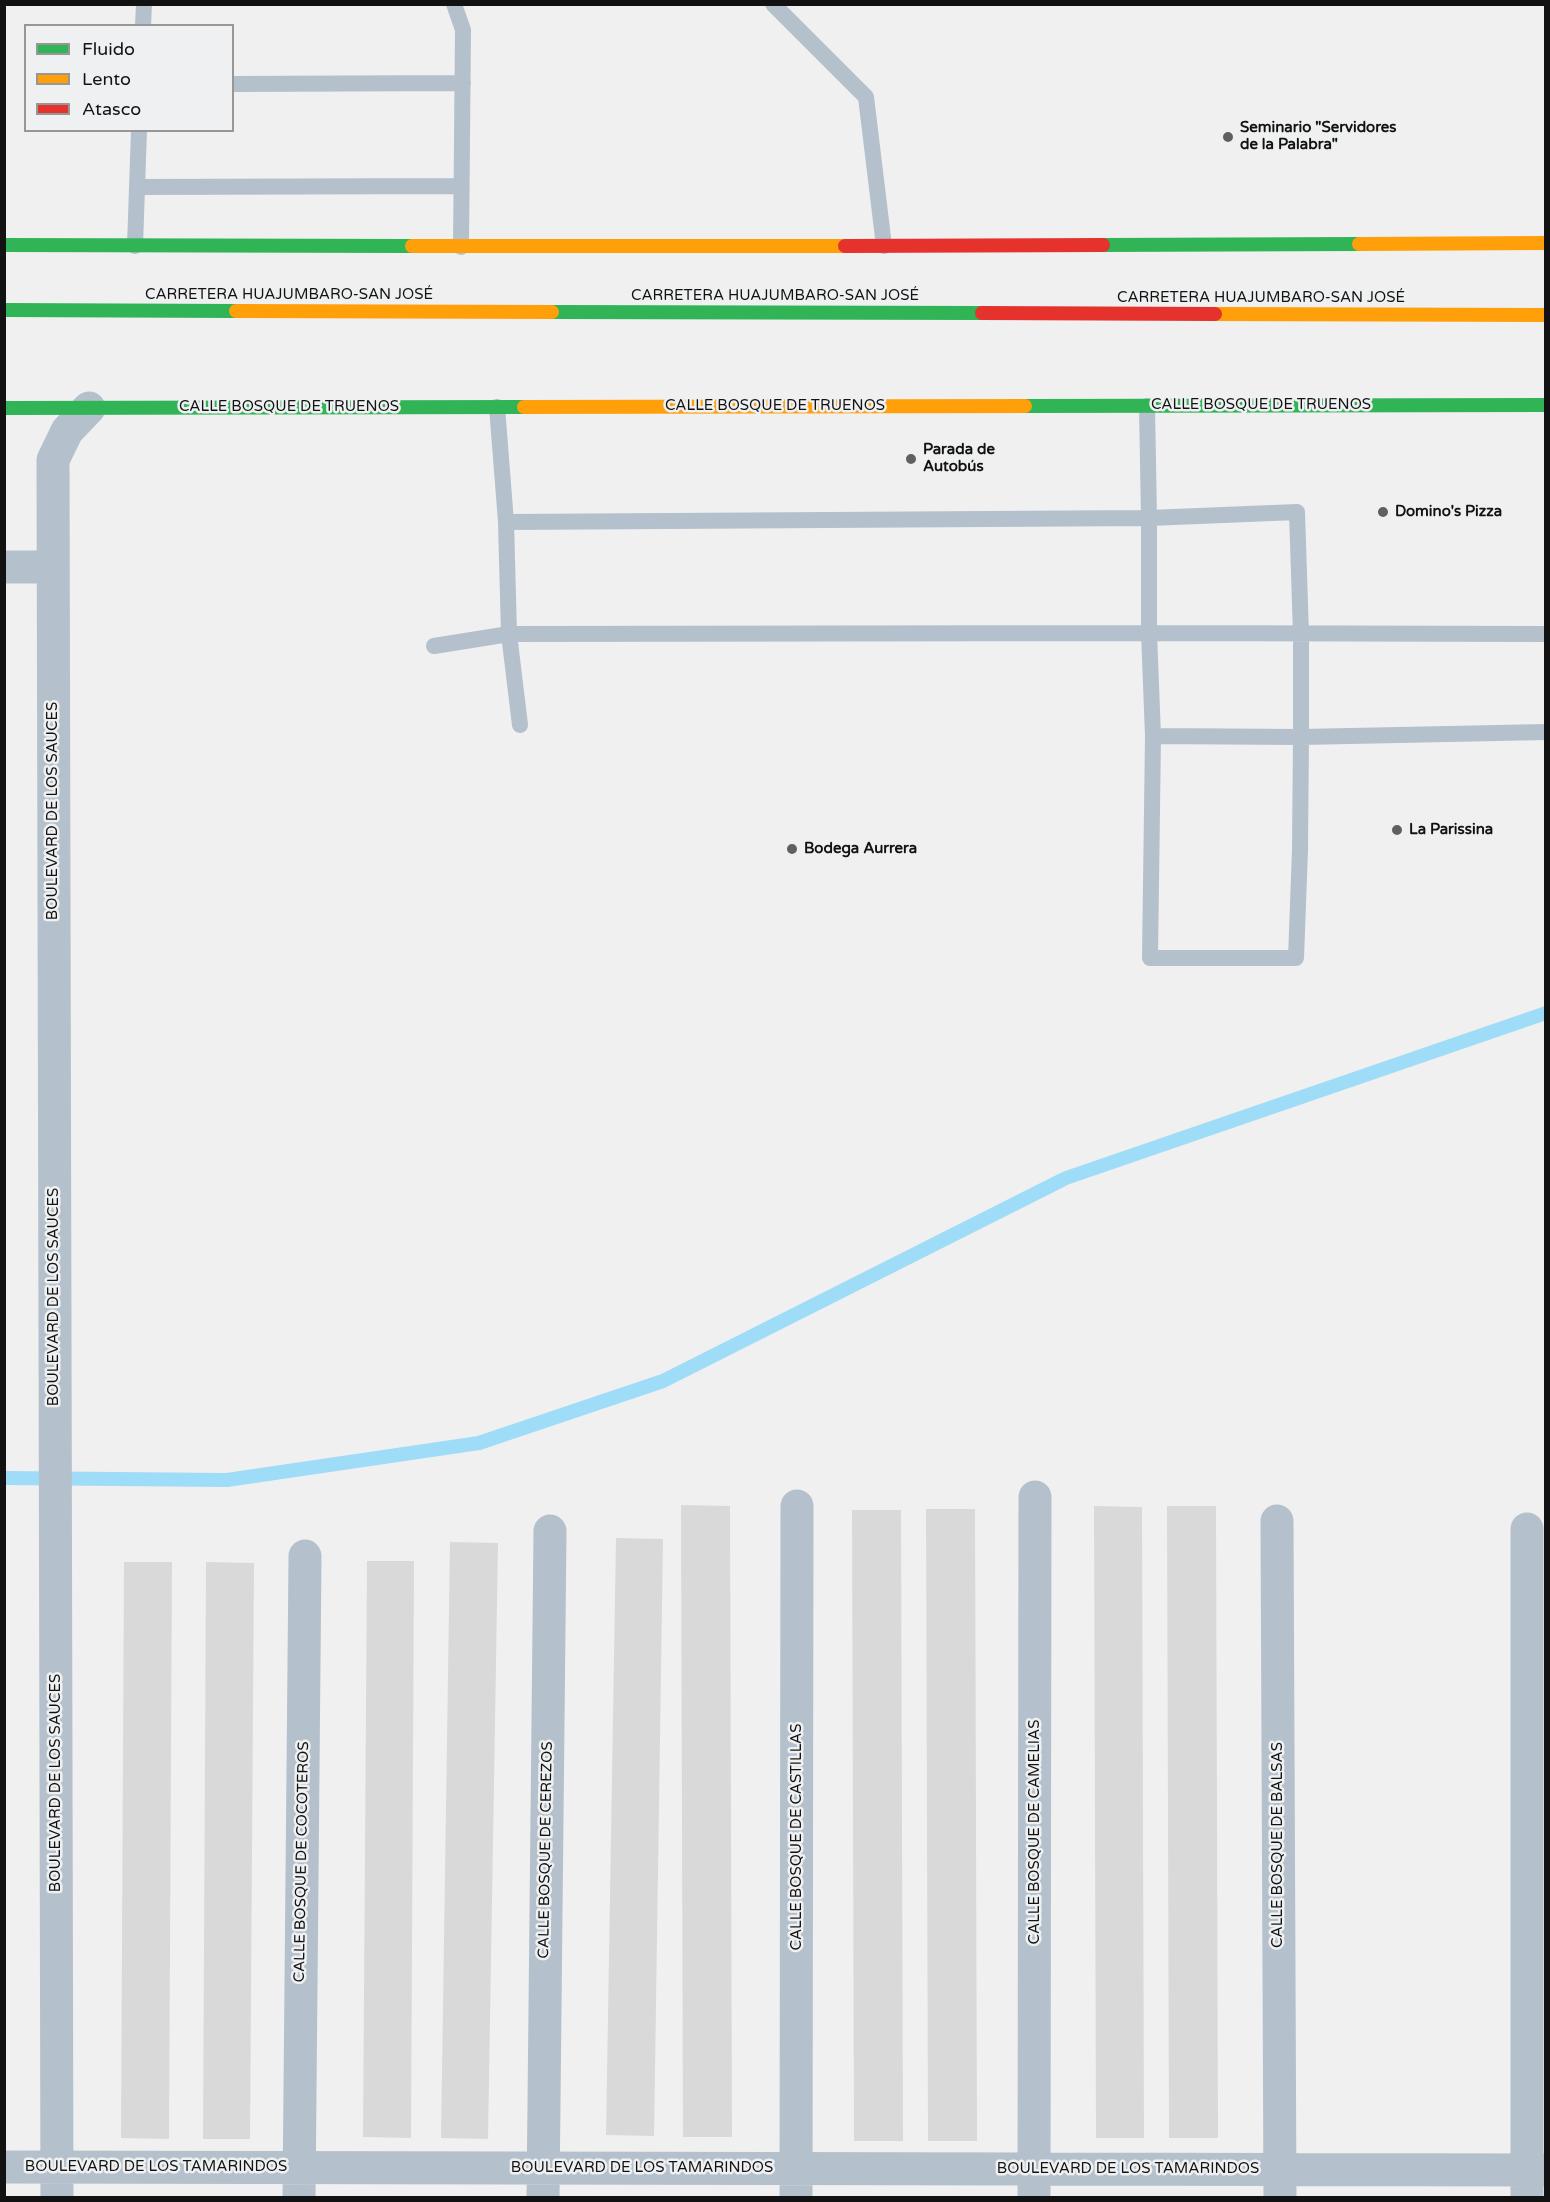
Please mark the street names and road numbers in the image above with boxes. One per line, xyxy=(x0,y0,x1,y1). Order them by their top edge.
street label: CARRETERA HUAJUMBARO-SAN JOSÉ xyxy=(145,286,433,304)
street label: CARRETERA HUAJUMBARO-SAN JOSÉ xyxy=(631,287,919,305)
street label: CARRETERA HUAJUMBARO-SAN JOSÉ xyxy=(1117,289,1405,307)
street label: CALLE BOSQUE DE TRUENOS xyxy=(1151,396,1371,414)
street label: CALLE BOSQUE DE TRUENOS xyxy=(665,397,885,415)
street label: CALLE BOSQUE DE TRUENOS xyxy=(179,398,399,416)
street label: BOULEVARD DE LOS SAUCES xyxy=(44,702,62,920)
street label: BOULEVARD DE LOS SAUCES xyxy=(45,1188,63,1406)
street label: BOULEVARD DE LOS SAUCES xyxy=(47,1674,65,1892)
street label: CALLE BOSQUE DE CAMELIAS xyxy=(1026,1720,1044,1944)
street label: CALLE BOSQUE DE CASTILLAS xyxy=(788,1723,806,1951)
street label: CALLE BOSQUE DE COCOTEROS xyxy=(291,1741,313,1983)
street label: CALLE BOSQUE DE CEREZOS xyxy=(535,1741,557,1959)
street label: CALLE BOSQUE DE BALSAS xyxy=(1269,1742,1287,1948)
street label: BOULEVARD DE LOS TAMARINDOS xyxy=(25,2158,287,2176)
street label: BOULEVARD DE LOS TAMARINDOS xyxy=(511,2159,773,2177)
street label: BOULEVARD DE LOS TAMARINDOS xyxy=(997,2160,1259,2178)

